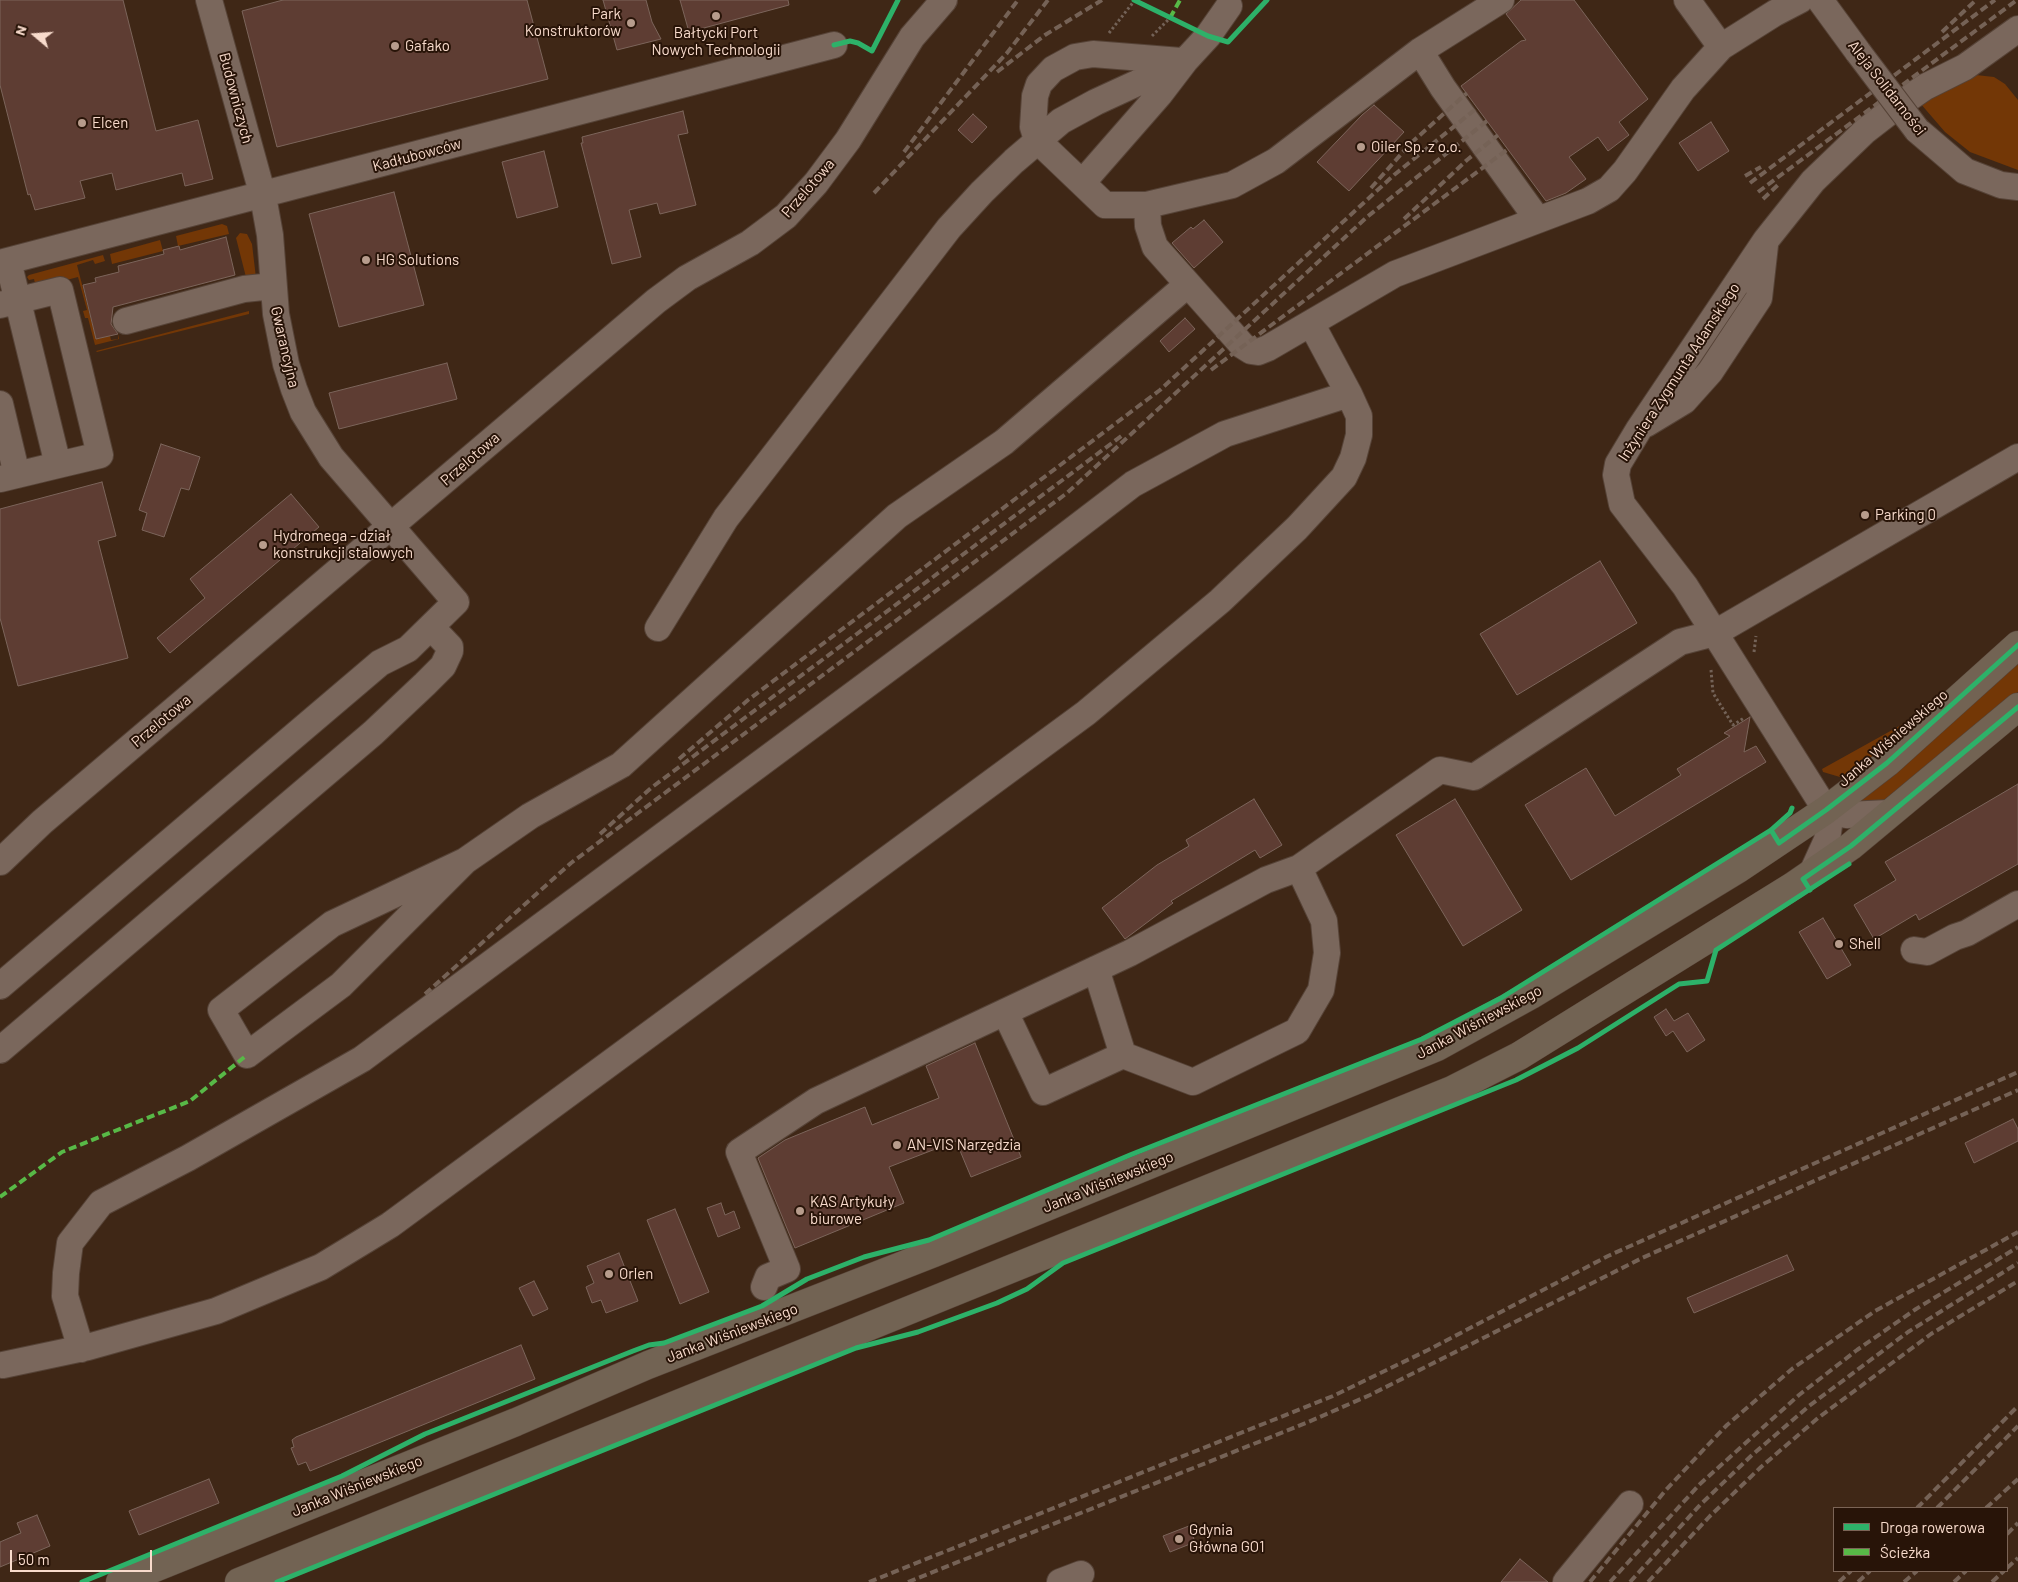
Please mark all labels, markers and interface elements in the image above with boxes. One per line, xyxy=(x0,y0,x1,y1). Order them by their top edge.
place label: Park Konstruktorów xyxy=(525,5,621,40)
north arrow xyxy=(10,10,60,60)
marker: Bałtycki Port Nowych Technologii xyxy=(710,10,722,22)
marker: Park Konstruktorów xyxy=(625,17,637,29)
text: N xyxy=(11,23,30,37)
place label: Bałtycki Port Nowych Technologii xyxy=(651,24,781,59)
place label: Gafako xyxy=(405,37,450,55)
street label: Aleja Solidarności xyxy=(1844,37,1930,139)
marker: Gafako xyxy=(389,40,401,52)
street label: Budowniczych xyxy=(215,51,257,145)
place label: Elcen xyxy=(92,114,128,132)
marker: Elcen xyxy=(76,117,88,129)
street label: Kadłubowców xyxy=(371,135,463,175)
place label: Oiler Sp. z o.o. xyxy=(1371,138,1462,156)
marker: Oiler Sp. z o.o. xyxy=(1355,141,1367,153)
street label: Przelotowa xyxy=(778,155,838,221)
place label: HG Solutions xyxy=(376,251,459,269)
marker: HG Solutions xyxy=(360,254,372,266)
street label: Inżyniera Zygmunta Adamskiego xyxy=(1615,279,1743,465)
street label: Gwarancyjna xyxy=(267,305,303,389)
street label: Przelotowa xyxy=(437,429,503,489)
place label: Parking 0 xyxy=(1875,506,1936,524)
marker: Parking 0 xyxy=(1859,509,1871,521)
place label: Hydromega - dział konstrukcji stalowych xyxy=(273,527,413,562)
marker: Hydromega - dział konstrukcji stalowych xyxy=(257,539,269,551)
street label: Janka Wiśniewskiego xyxy=(1834,685,1952,791)
street label: Przelotowa xyxy=(128,691,194,751)
place label: Shell xyxy=(1849,935,1881,953)
marker: Shell xyxy=(1833,938,1845,950)
street label: Janka Wiśniewskiego xyxy=(1413,981,1545,1063)
place label: AN-VIS Narzędzia xyxy=(907,1136,1021,1154)
marker: AN-VIS Narzędzia xyxy=(891,1139,903,1151)
street label: Janka Wiśniewskiego xyxy=(1040,1148,1176,1216)
place label: KAS Artykuły biurowe xyxy=(810,1193,895,1228)
marker: KAS Artykuły biurowe xyxy=(794,1205,806,1217)
place label: Orlen xyxy=(619,1265,653,1283)
marker: Orlen xyxy=(603,1268,615,1280)
street label: Janka Wiśniewskiego xyxy=(664,1300,800,1366)
street label: Janka Wiśniewskiego xyxy=(289,1452,425,1520)
legend xyxy=(1833,1507,2008,1572)
text: Droga rowerowa xyxy=(1880,1518,1985,1536)
place label: Gdynia Główna GO1 xyxy=(1189,1521,1264,1556)
marker: Gdynia Główna GO1 xyxy=(1173,1533,1185,1545)
scale bar xyxy=(12,1540,155,1572)
text: Ścieżka xyxy=(1880,1543,1930,1561)
text: 50 m xyxy=(18,1550,50,1568)

